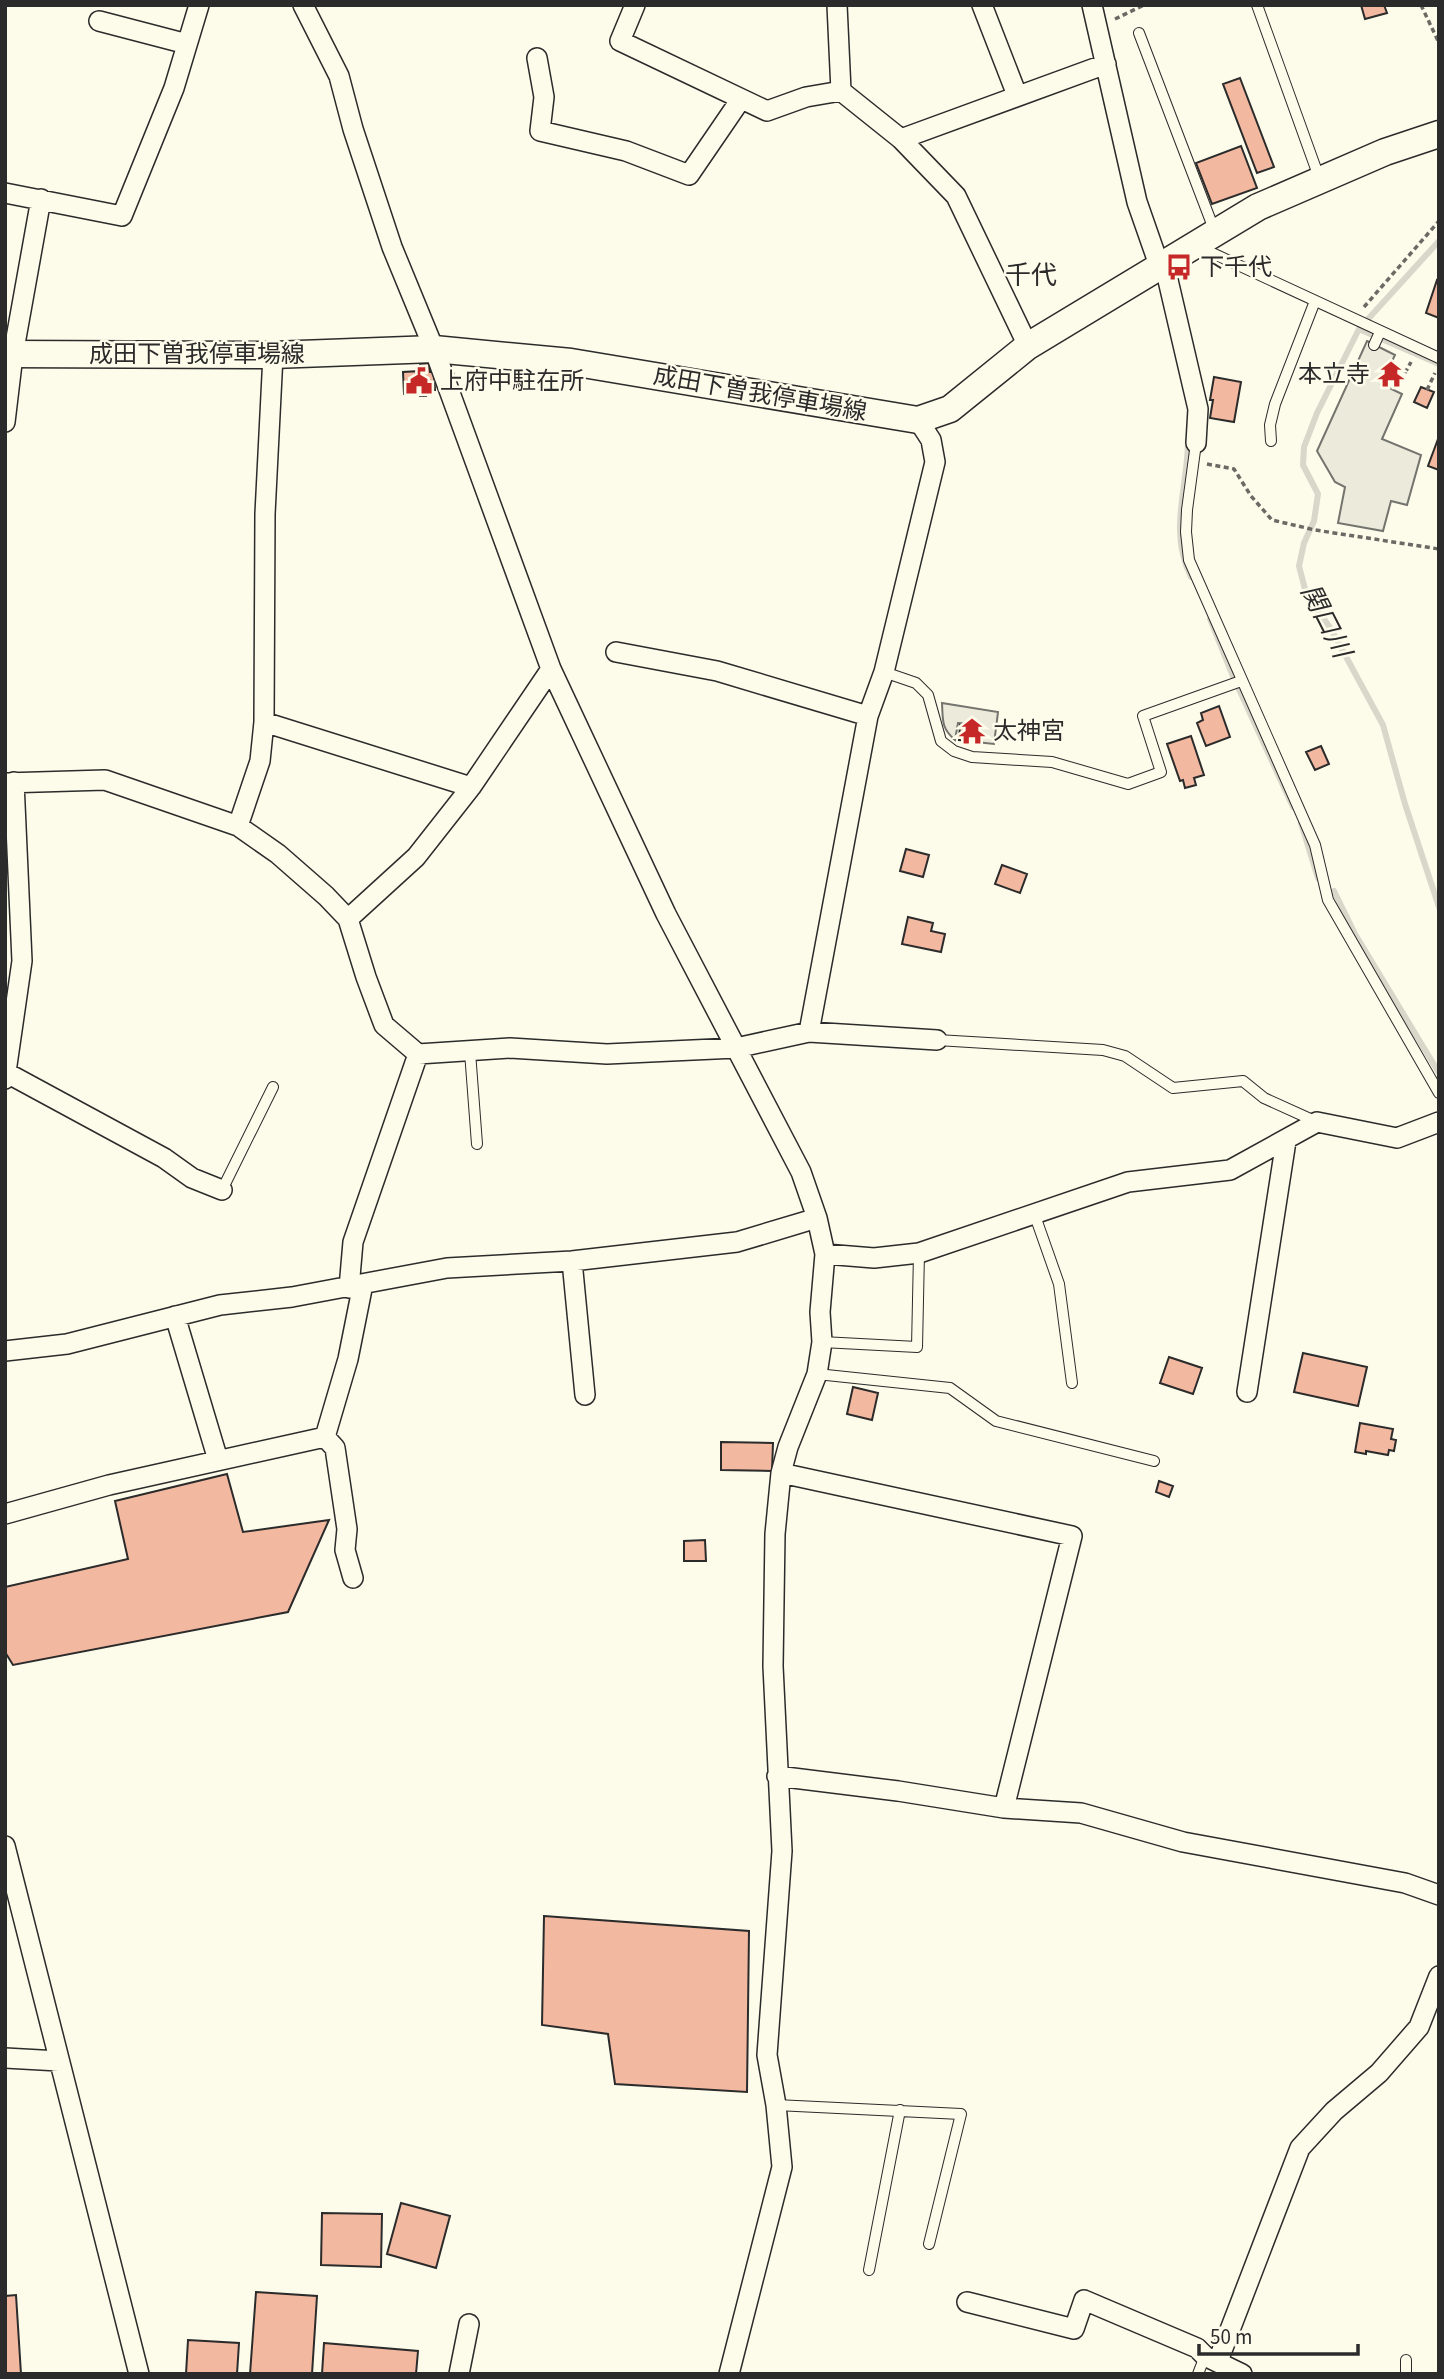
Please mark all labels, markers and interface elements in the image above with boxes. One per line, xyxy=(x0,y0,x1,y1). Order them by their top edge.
place label: 下千代 xyxy=(1200,250,1272,285)
bus stop icon: 下千代 xyxy=(1164,252,1194,282)
district label: 千代 xyxy=(1005,257,1057,294)
street label: 成田下曽我停車場線 xyxy=(89,337,305,372)
place label: 本立寺 xyxy=(1298,357,1370,392)
street label: 成田下曽我停車場線 xyxy=(651,358,869,430)
temple icon: 本立寺 xyxy=(1376,359,1406,389)
place label: 上府中駐在所 xyxy=(440,364,584,399)
public building icon: 上府中駐在所 xyxy=(404,366,434,396)
water label: 関口川 xyxy=(1292,578,1362,667)
place label: 太神宮 xyxy=(993,714,1065,749)
temple icon: 太神宮 xyxy=(957,716,987,746)
scale bar xyxy=(1199,2312,1358,2356)
text: 50 m xyxy=(1210,2322,1252,2352)

